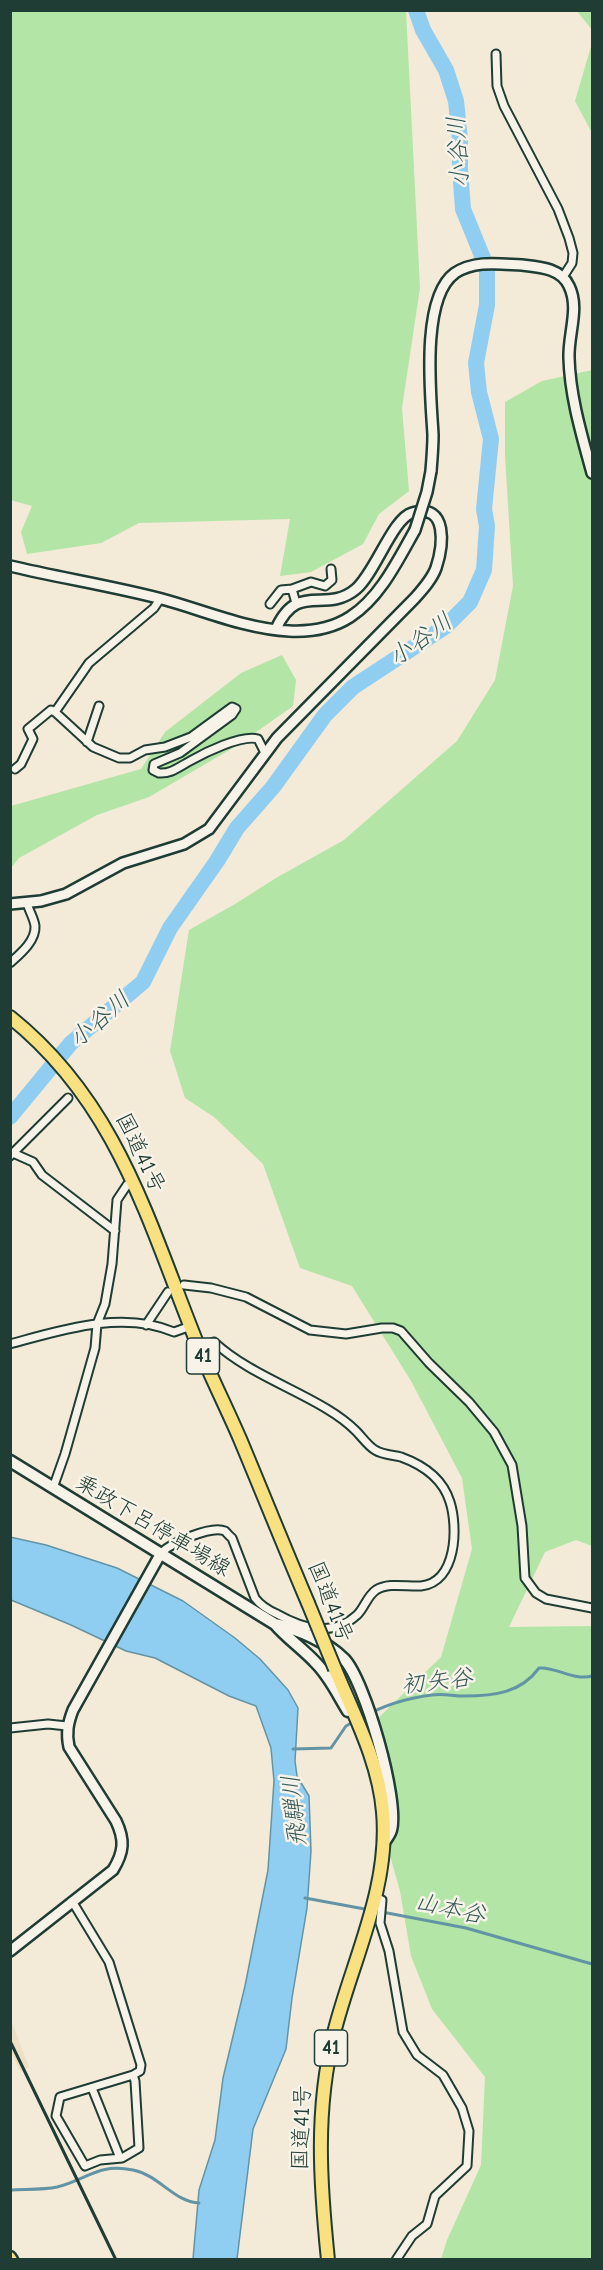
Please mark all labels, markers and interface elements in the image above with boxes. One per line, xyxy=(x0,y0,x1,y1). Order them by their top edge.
water label: 小谷川 xyxy=(442,115,476,189)
water label: 小谷川 xyxy=(383,607,459,673)
water label: 小谷川 xyxy=(63,986,137,1054)
street label: 国道41号 xyxy=(109,1109,171,1197)
road number: 41 xyxy=(186,1338,220,1374)
street label: 乗政下呂停車場線 xyxy=(71,1469,235,1583)
street label: 国道41号 xyxy=(302,1557,358,1647)
water label: 初矢谷 xyxy=(400,1663,474,1701)
water label: 飛騨川 xyxy=(277,1774,313,1848)
water label: 山本谷 xyxy=(412,1887,488,1931)
road number: 41 xyxy=(314,2030,348,2066)
street label: 国道41号 xyxy=(287,2085,317,2171)

